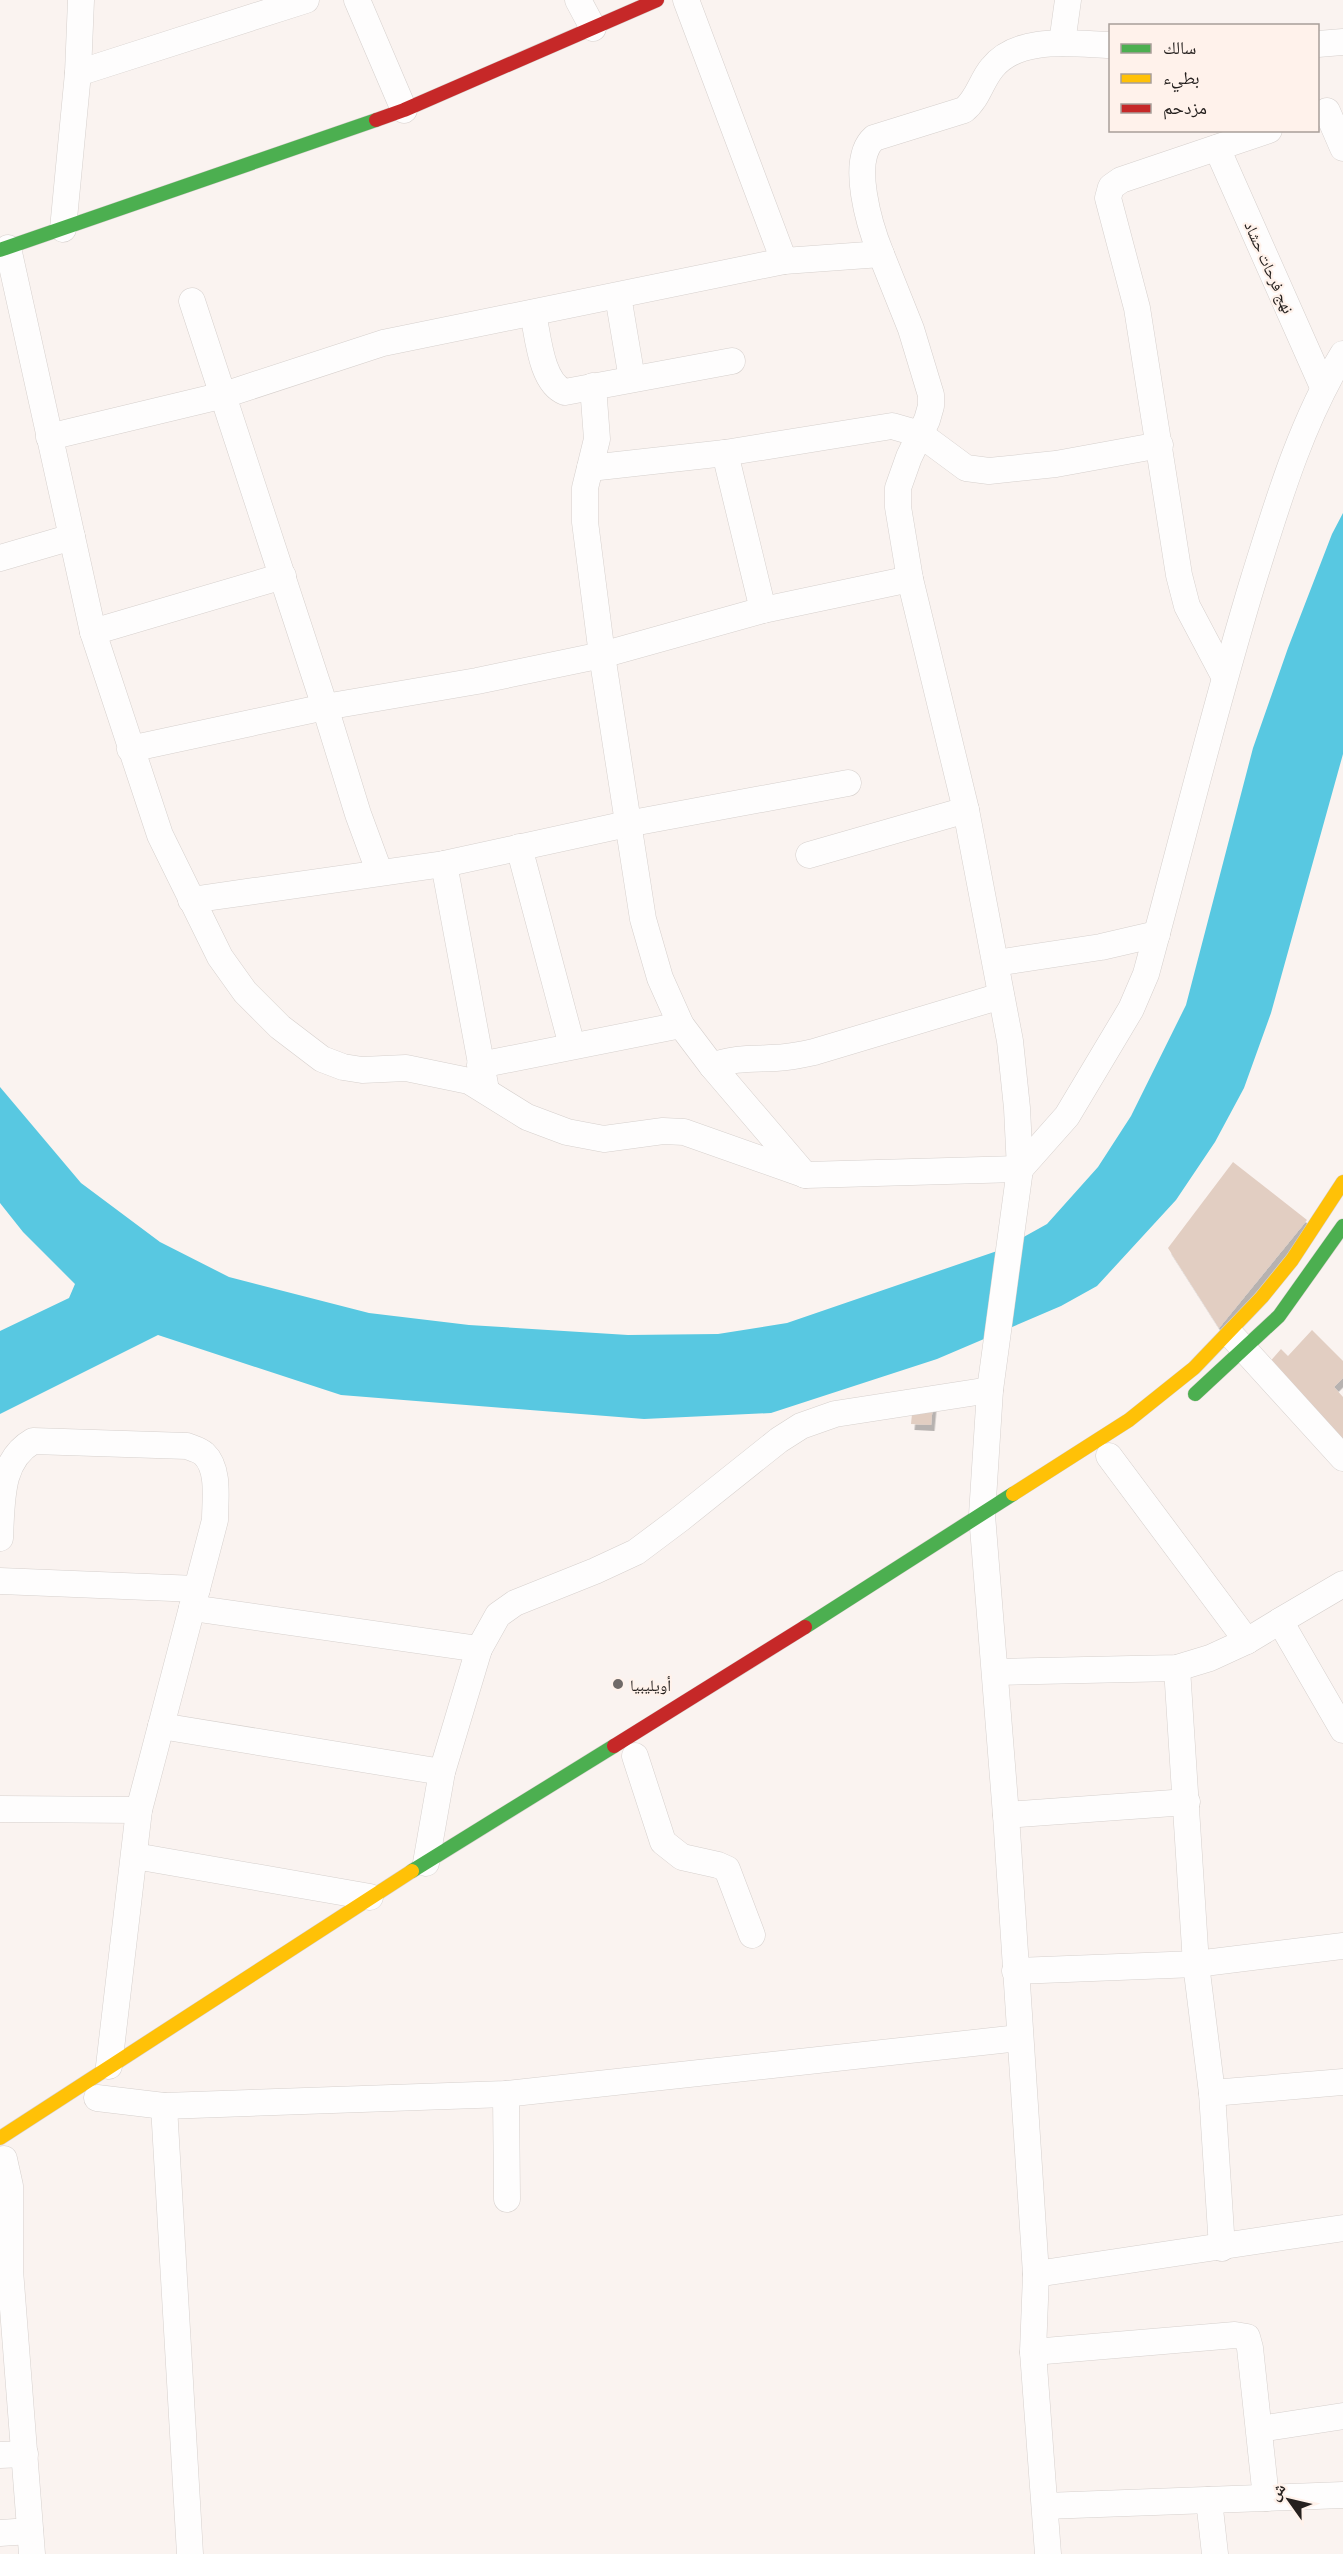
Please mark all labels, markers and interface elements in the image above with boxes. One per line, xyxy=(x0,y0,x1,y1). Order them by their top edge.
legend xyxy=(1109,24,1319,132)
text: سالك xyxy=(1163,36,1196,58)
text: بطيء xyxy=(1163,66,1200,93)
text: مزدحم xyxy=(1163,96,1207,120)
street label: نهج فرحات حشاد xyxy=(1239,218,1299,317)
place label: أويليبيا xyxy=(630,1675,671,1695)
marker: أويليبيا xyxy=(611,1677,625,1691)
north arrow xyxy=(1259,2470,1319,2530)
text: ش xyxy=(1264,2479,1290,2504)

